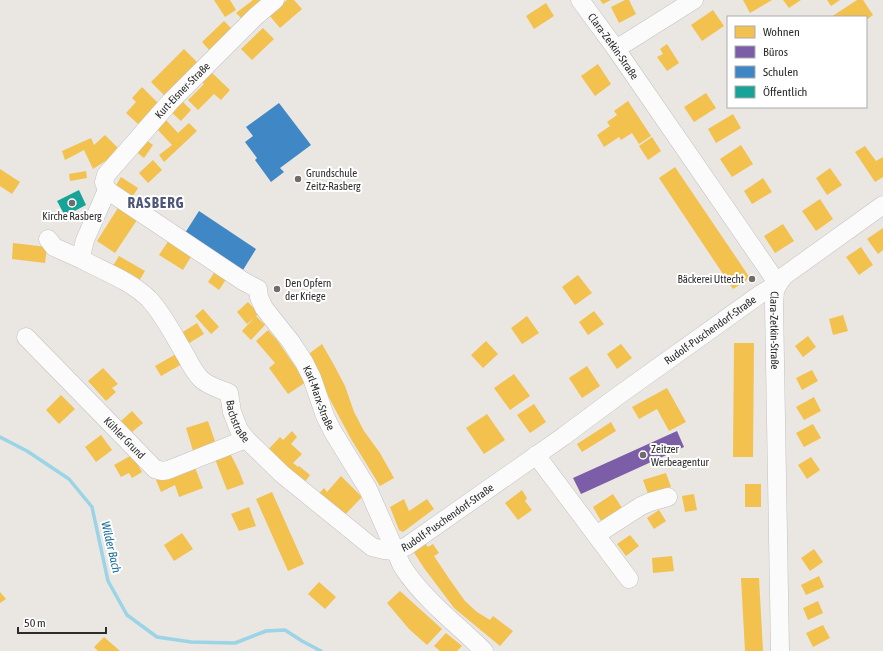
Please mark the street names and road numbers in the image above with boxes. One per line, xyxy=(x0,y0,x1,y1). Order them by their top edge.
street label: Clara-Zetkin-Straße xyxy=(586,11,641,82)
street label: Kurt-Eisner-Straße xyxy=(153,60,212,121)
street label: Clara-Zetkin-Straße xyxy=(768,291,781,370)
street label: Rudolf-Puschendorf-Straße xyxy=(662,293,758,367)
street label: Karl-Marx-Straße xyxy=(301,364,337,432)
street label: Bachstraße xyxy=(224,399,252,445)
street label: Kühler Grund xyxy=(102,415,148,461)
street label: Rudolf-Puschendorf-Straße xyxy=(399,481,496,554)

